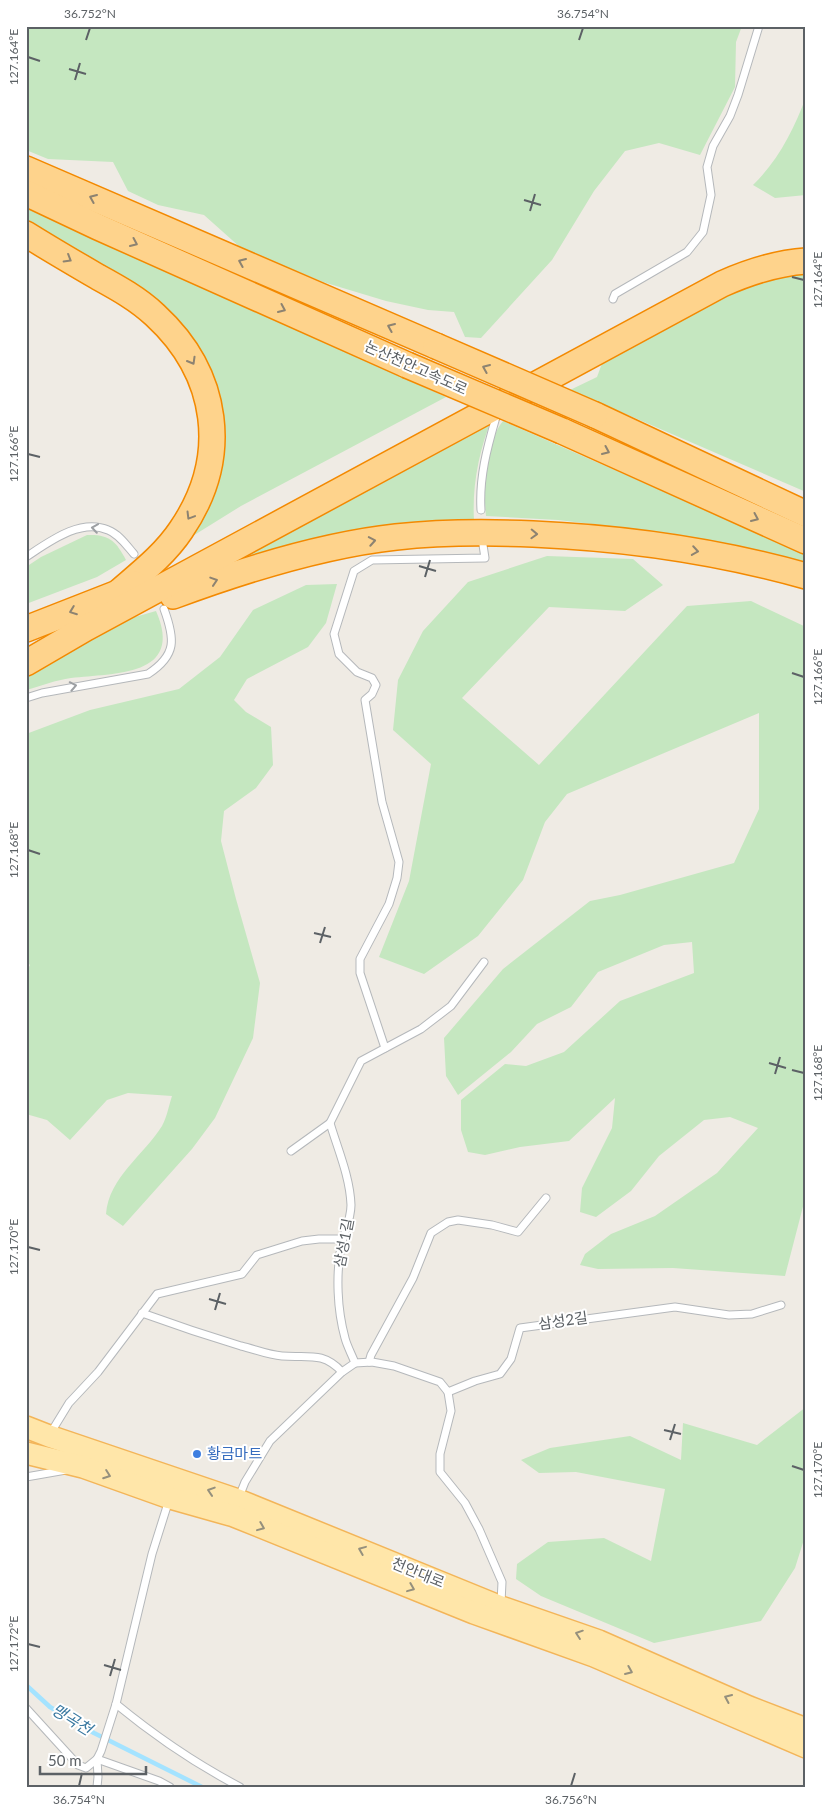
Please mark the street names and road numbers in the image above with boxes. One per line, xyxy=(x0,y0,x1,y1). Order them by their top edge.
street label: 논산천안고속도로 xyxy=(362,336,470,398)
street label: 삼성1길 xyxy=(329,1216,357,1269)
street label: 삼성2길 xyxy=(537,1308,589,1332)
street label: 천안대로 xyxy=(389,1553,447,1591)

